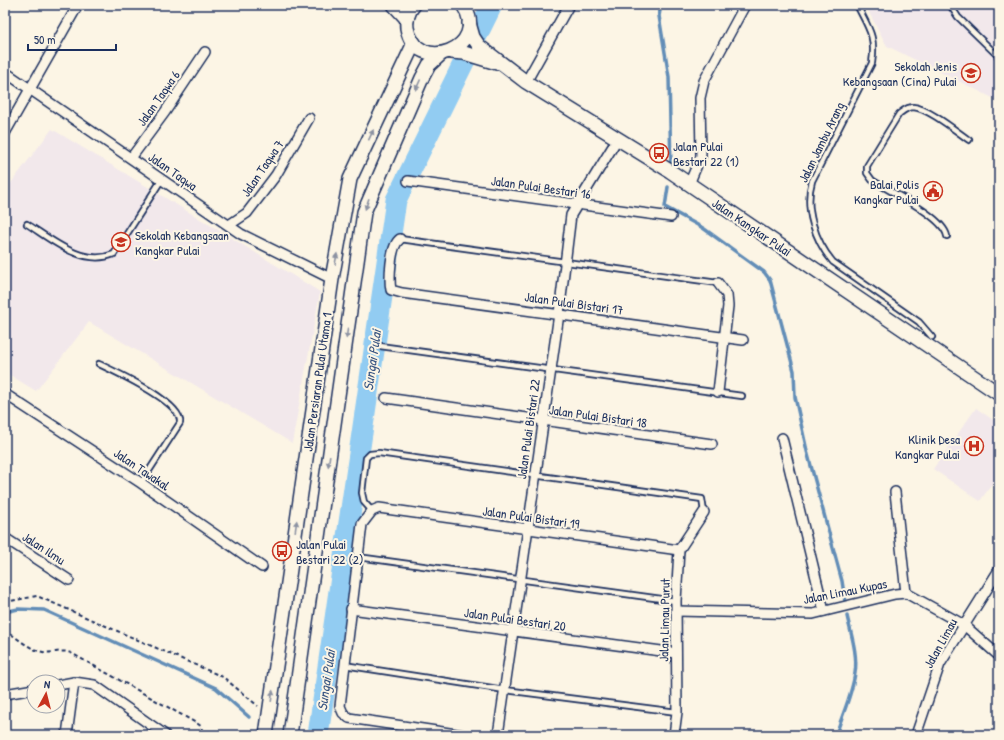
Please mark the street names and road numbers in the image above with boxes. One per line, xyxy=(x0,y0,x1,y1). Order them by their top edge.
street label: Jalan Taqwa 6 xyxy=(132,67,184,129)
street label: Jalan Jambu Arang xyxy=(794,98,848,185)
street label: Jalan Taqwa 7 xyxy=(236,136,288,200)
street label: Jalan Taqwa xyxy=(145,148,201,194)
street label: Jalan Pulai Bestari 16 xyxy=(490,171,592,203)
street label: Jalan Kangkar Pulai xyxy=(709,194,795,260)
street label: Jalan Pulai Bistari 17 xyxy=(524,287,624,319)
street label: Jalan Persiaran Pulai Utama 1 xyxy=(298,311,336,453)
street label: Jalan Pulai Bistari 22 xyxy=(512,378,544,480)
street label: Jalan Pulai Bistari 18 xyxy=(548,400,648,432)
street label: Jalan Tawakal xyxy=(111,444,174,495)
street label: Jalan Pulai Bistari 19 xyxy=(481,501,581,533)
street label: Jalan Ilmu xyxy=(19,527,69,569)
street label: Jalan Limau Kupas xyxy=(802,574,888,608)
street label: Jalan Limau Purut xyxy=(654,578,674,662)
street label: Jalan Pulai Bestari 20 xyxy=(463,603,567,635)
street label: Jalan Limau xyxy=(919,615,961,671)

